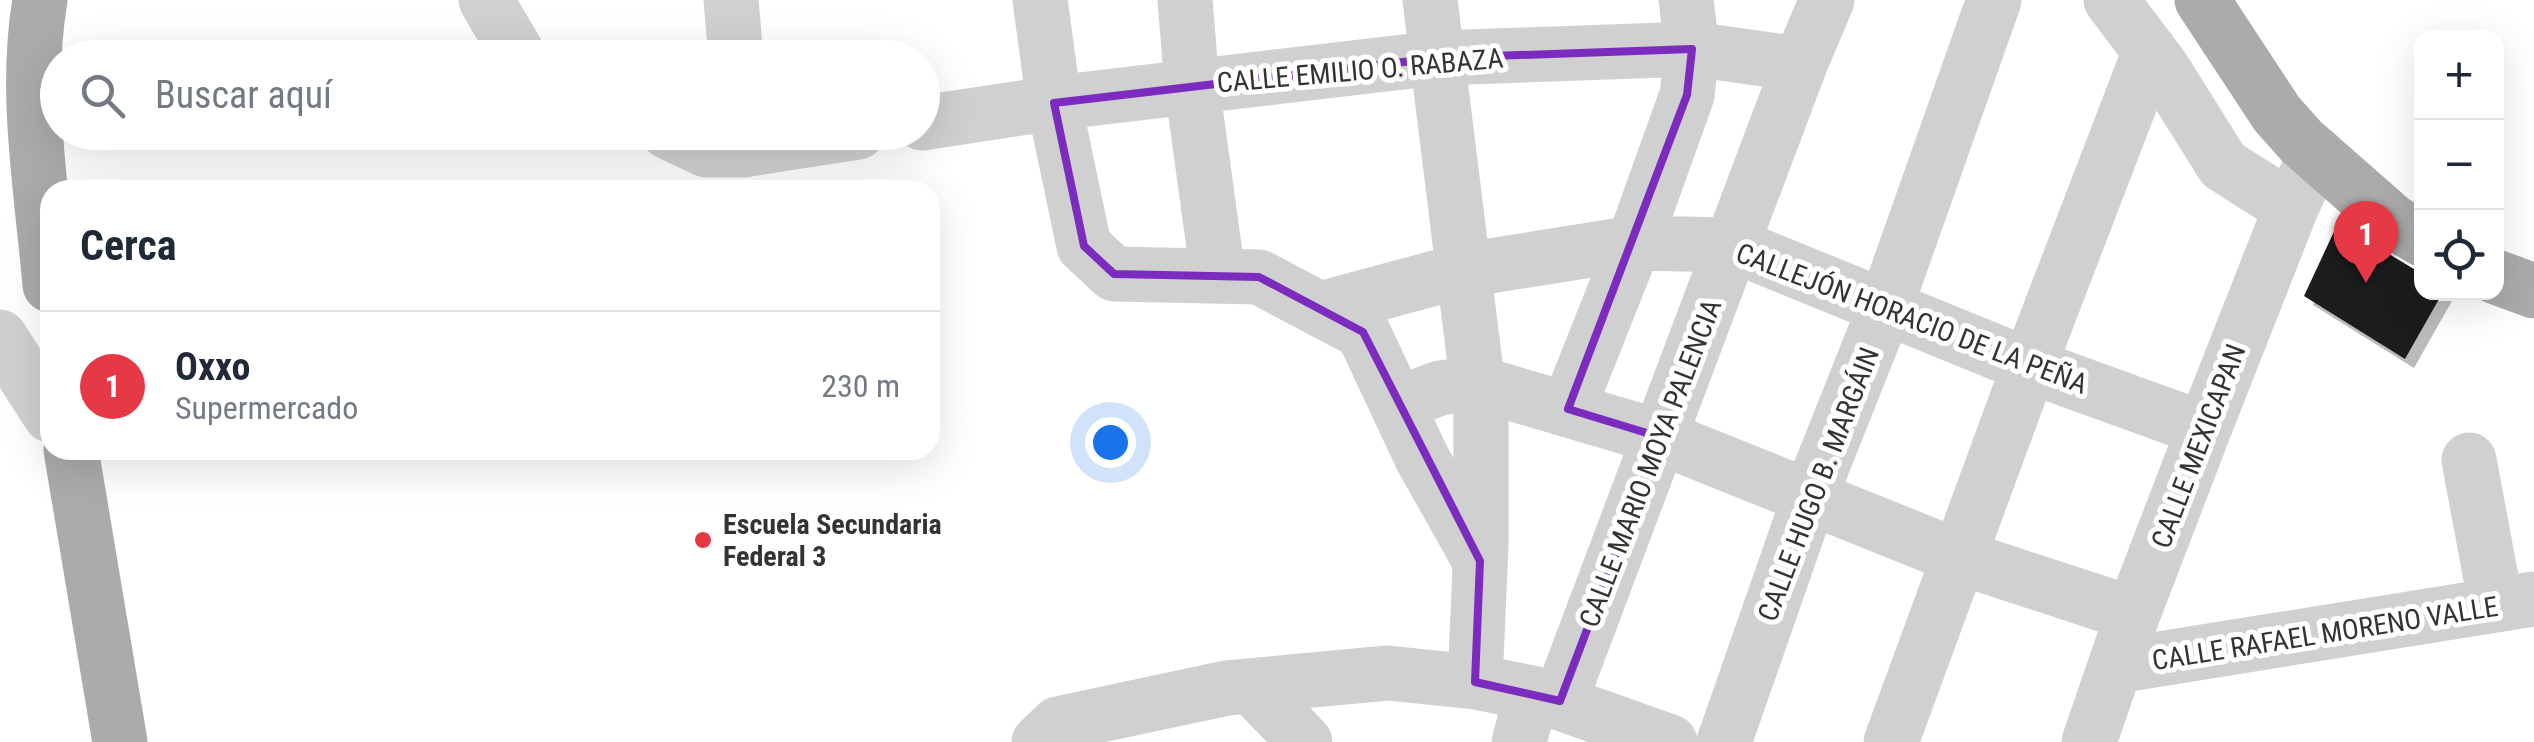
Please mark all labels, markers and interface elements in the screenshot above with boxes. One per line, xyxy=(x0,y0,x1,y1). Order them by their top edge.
map controls xyxy=(2414,30,2504,300)
button: + xyxy=(2414,30,2504,120)
search box xyxy=(40,40,940,150)
street label: CALLE EMILIO O. RABAZA xyxy=(1216,42,1505,99)
icon: search xyxy=(75,68,130,123)
text: Buscar aquí xyxy=(155,73,332,117)
button: − xyxy=(2414,120,2504,210)
pin: 1 xyxy=(2334,200,2398,283)
button: locate xyxy=(2414,210,2504,300)
text: Cerca xyxy=(80,221,177,270)
street label: CALLEJÓN HORACIO DE LA PEÑA xyxy=(1732,236,2092,401)
street label: CALLE MARIO MOYA PALENCIA xyxy=(1573,295,1728,632)
street label: CALLE MEXICAPAN xyxy=(2144,340,2253,553)
street label: CALLE HUGO B. MARGÁIN xyxy=(1751,343,1886,626)
text: Oxxo xyxy=(175,345,250,389)
text: 1 xyxy=(104,367,121,405)
text: 230 m xyxy=(821,367,900,405)
text: Supermercado xyxy=(175,389,358,427)
your location xyxy=(1085,417,1136,468)
place label: Escuela Secundaria Federal 3 xyxy=(723,508,942,573)
marker: Escuela Secundaria Federal 3 xyxy=(692,529,714,551)
street label: CALLE RAFAEL MORENO VALLE xyxy=(2150,590,2500,677)

